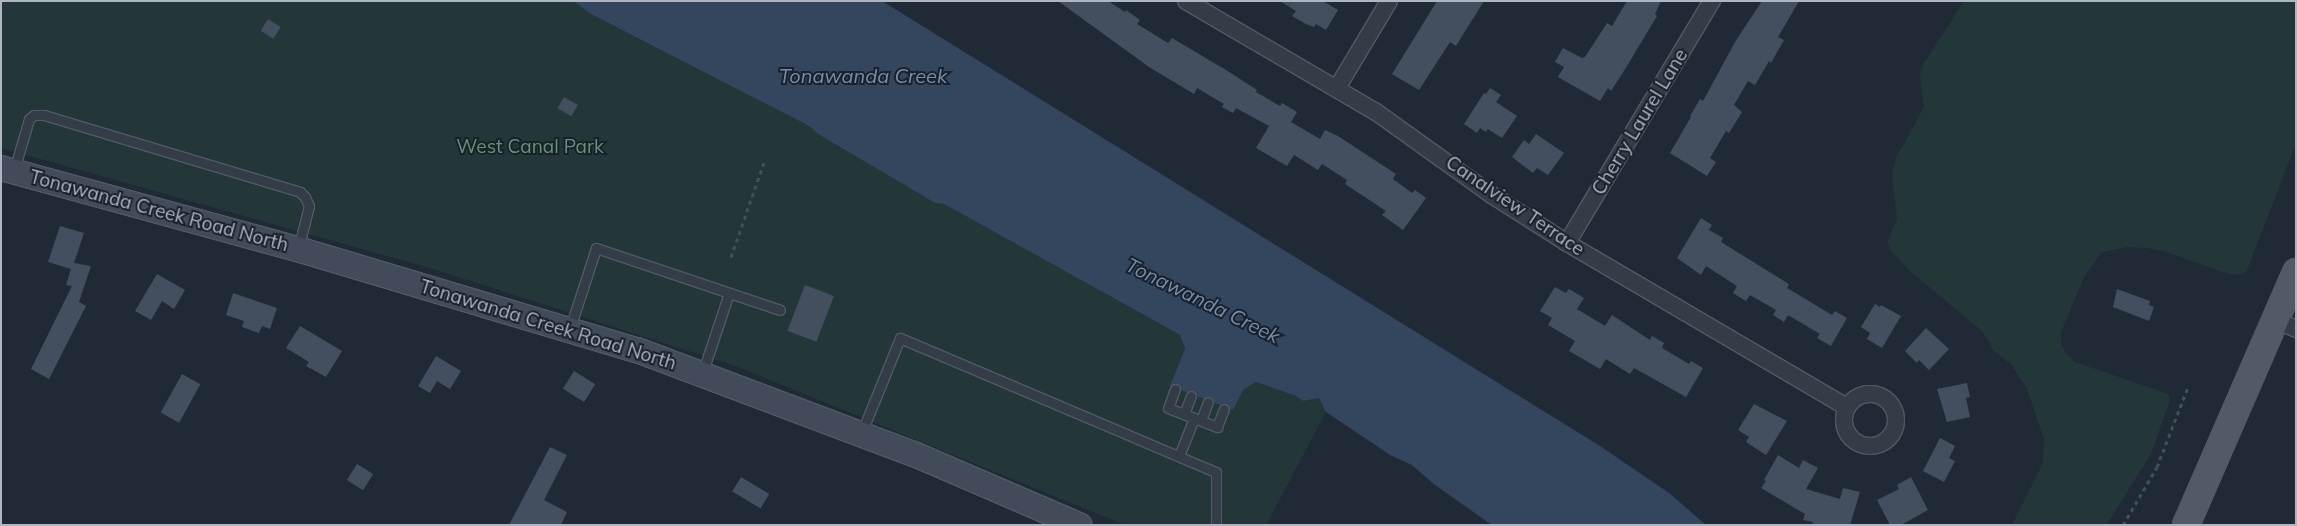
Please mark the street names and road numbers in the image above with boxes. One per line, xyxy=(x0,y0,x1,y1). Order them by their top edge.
street label: Cherry Laurel Lane xyxy=(1587,45,1693,199)
street label: Canalview Terrace xyxy=(1441,151,1589,261)
street label: Tonawanda Creek Road North xyxy=(27,165,291,257)
street label: Tonawanda Creek Road North xyxy=(417,275,679,375)

